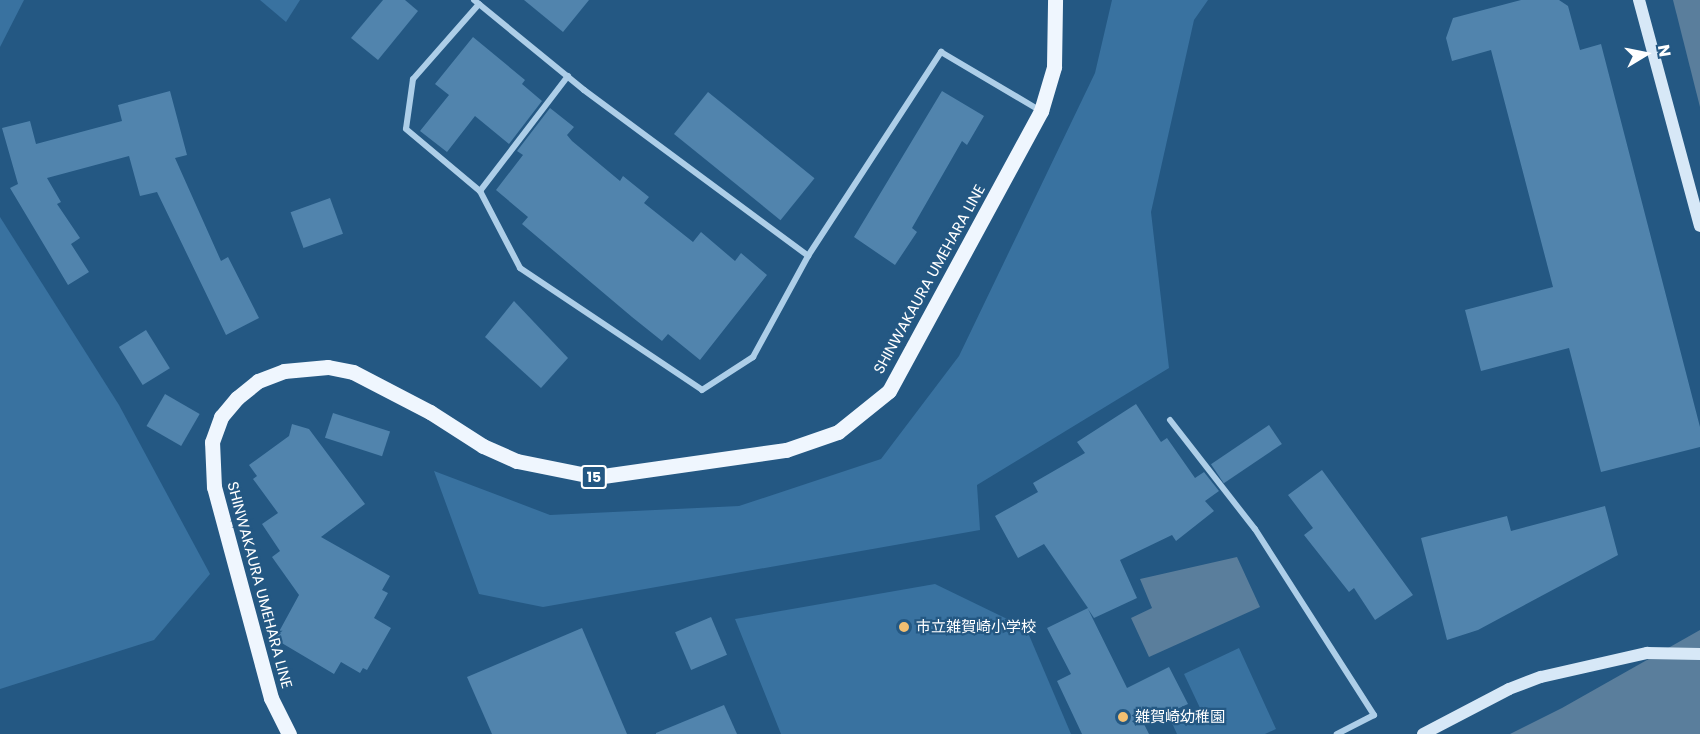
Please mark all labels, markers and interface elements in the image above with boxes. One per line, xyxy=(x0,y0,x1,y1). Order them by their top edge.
north arrow xyxy=(1616,24,1676,84)
text: N xyxy=(1652,43,1677,59)
street label: SHINWAKAURA UMEHARA LINE xyxy=(869,181,989,377)
road number: 15 xyxy=(580,466,608,488)
street label: SHINWAKAURA UMEHARA LINE xyxy=(224,480,296,690)
place label: 市立雑賀崎小学校 xyxy=(916,618,1036,636)
marker: 市立雑賀崎小学校 xyxy=(897,620,911,634)
place label: 雑賀崎幼稚園 xyxy=(1135,708,1225,726)
marker: 雑賀崎幼稚園 xyxy=(1116,710,1130,724)

